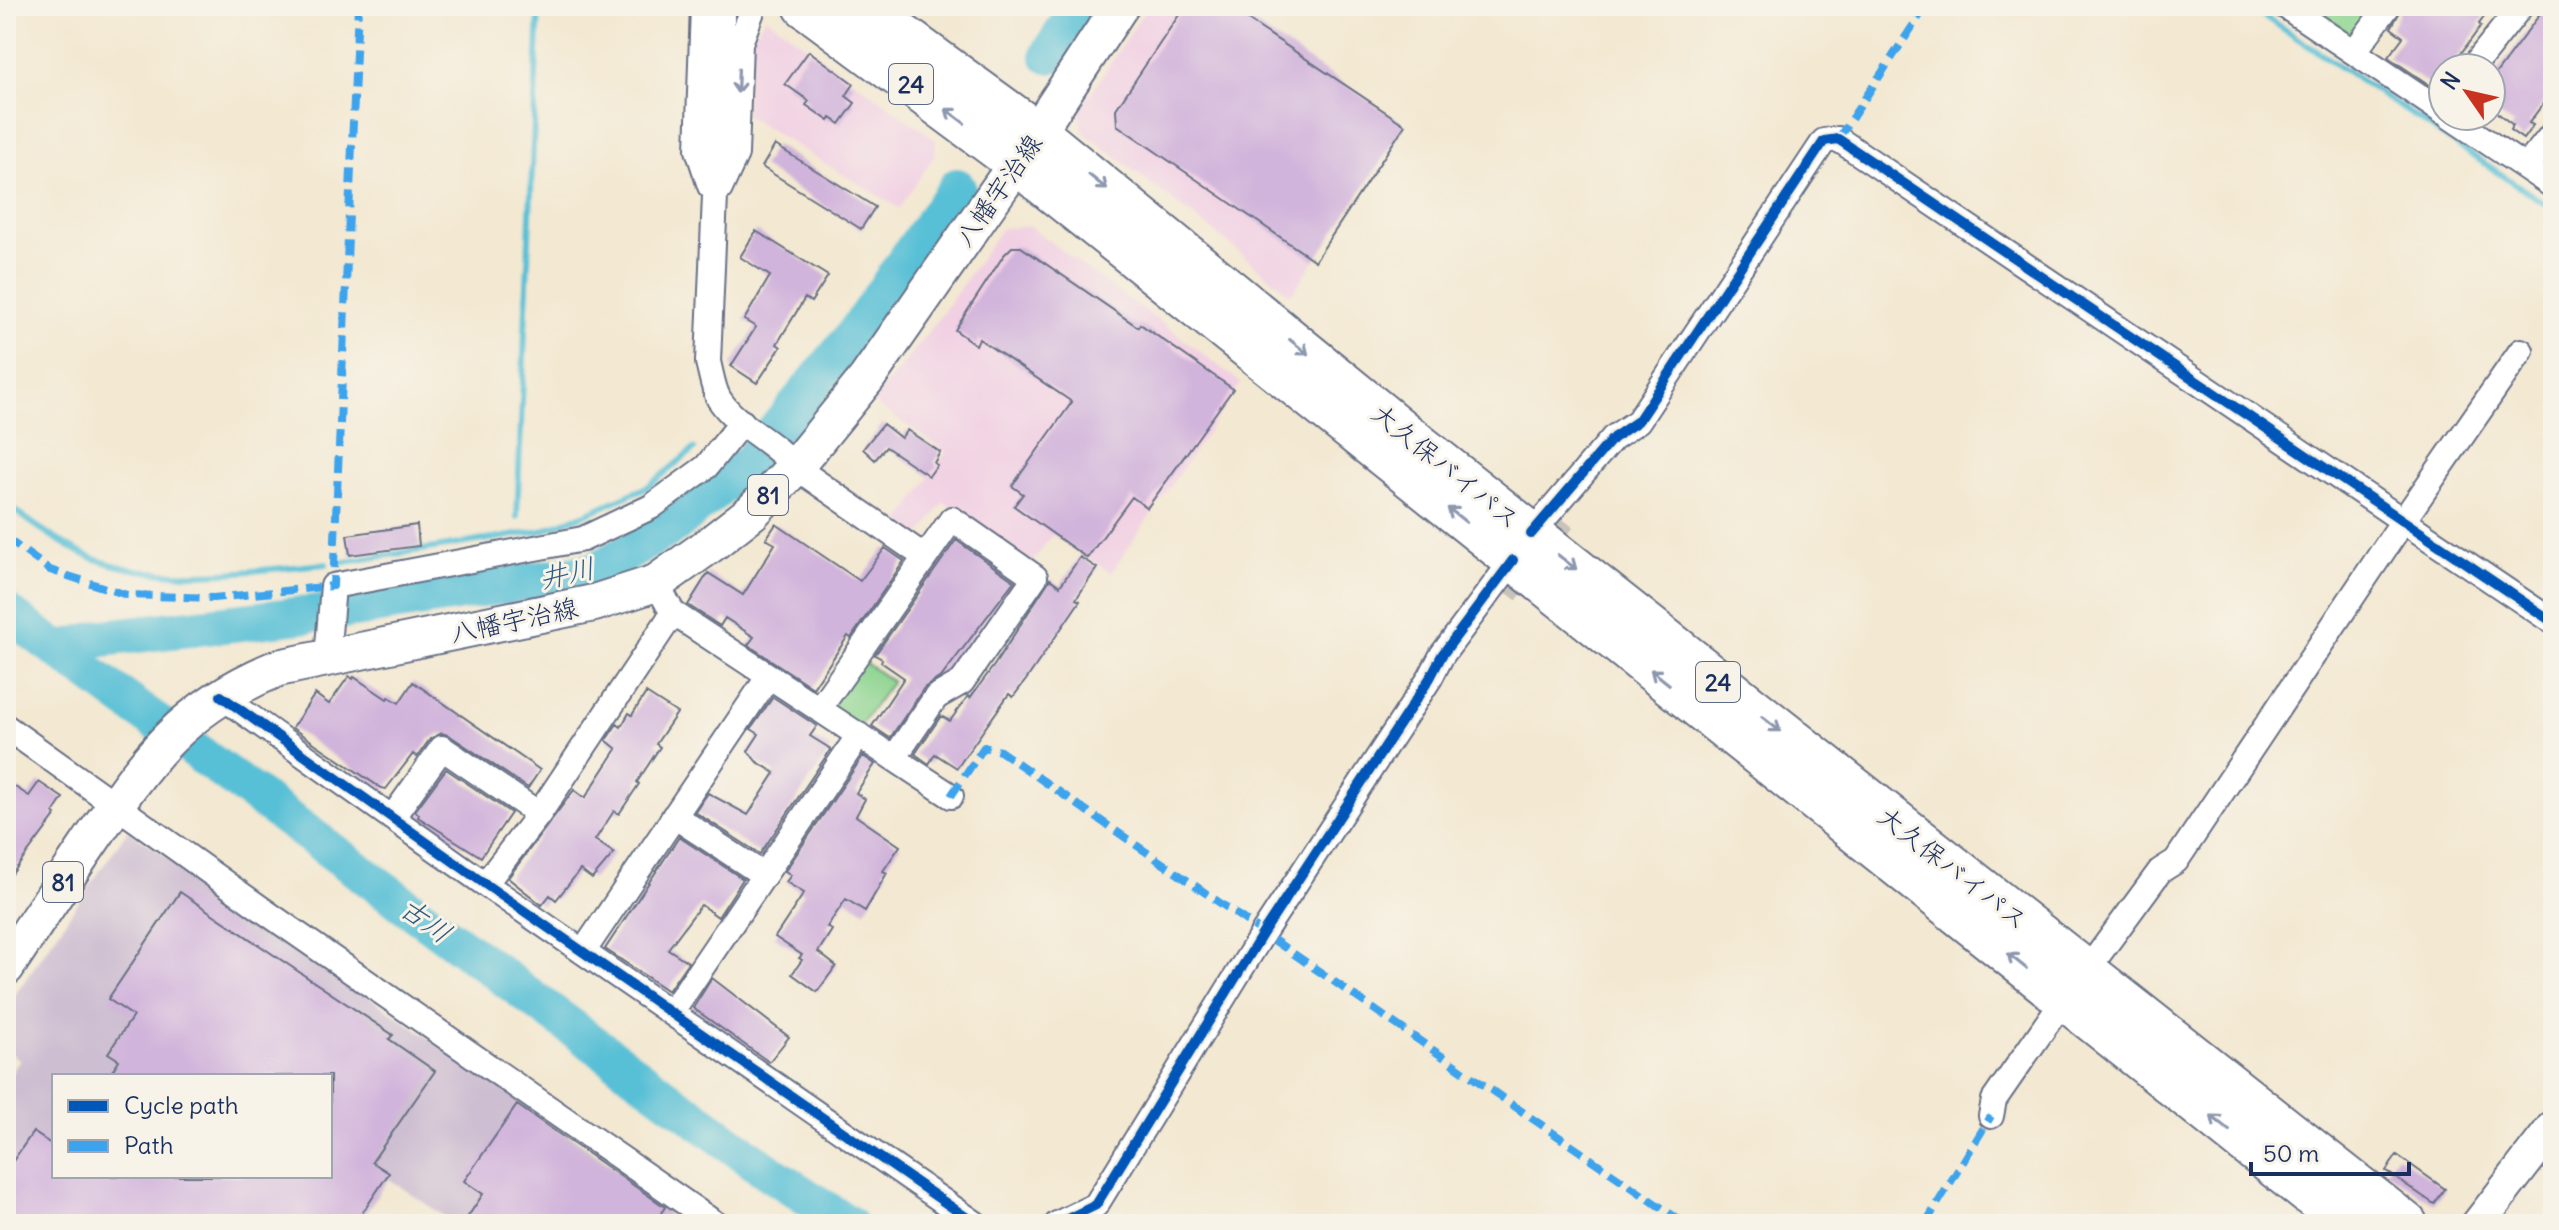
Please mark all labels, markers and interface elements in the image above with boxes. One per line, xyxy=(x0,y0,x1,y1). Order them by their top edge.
north arrow xyxy=(2427,52,2507,132)
road number: 24 xyxy=(889,64,933,104)
one-way arrow xyxy=(731,67,746,94)
text: N xyxy=(2435,67,2466,95)
one-way arrow xyxy=(945,107,966,124)
street label: 八幡宇治線 xyxy=(947,127,1049,253)
one-way arrow xyxy=(1087,173,1108,191)
one-way arrow xyxy=(1288,338,1309,356)
street label: 大久保バイパス xyxy=(1365,396,1527,536)
road number: 81 xyxy=(748,475,788,515)
one-way arrow xyxy=(1447,506,1468,524)
water label: 井川 xyxy=(536,550,598,596)
one-way arrow xyxy=(1556,554,1577,571)
street label: 八幡宇治線 xyxy=(447,590,581,650)
road number: 24 xyxy=(1696,662,1740,702)
one-way arrow xyxy=(1650,668,1671,686)
one-way arrow xyxy=(1760,715,1781,733)
street label: 大久保バイパス xyxy=(1871,799,2035,937)
road number: 81 xyxy=(43,862,83,902)
water label: 古川 xyxy=(393,889,459,951)
one-way arrow xyxy=(2007,952,2028,970)
legend xyxy=(52,1074,332,1178)
text: Cycle path xyxy=(124,1090,239,1120)
one-way arrow xyxy=(2210,1114,2231,1132)
scale bar xyxy=(2251,1126,2409,1176)
text: Path xyxy=(124,1130,174,1160)
text: 50 m xyxy=(2263,1138,2319,1168)

